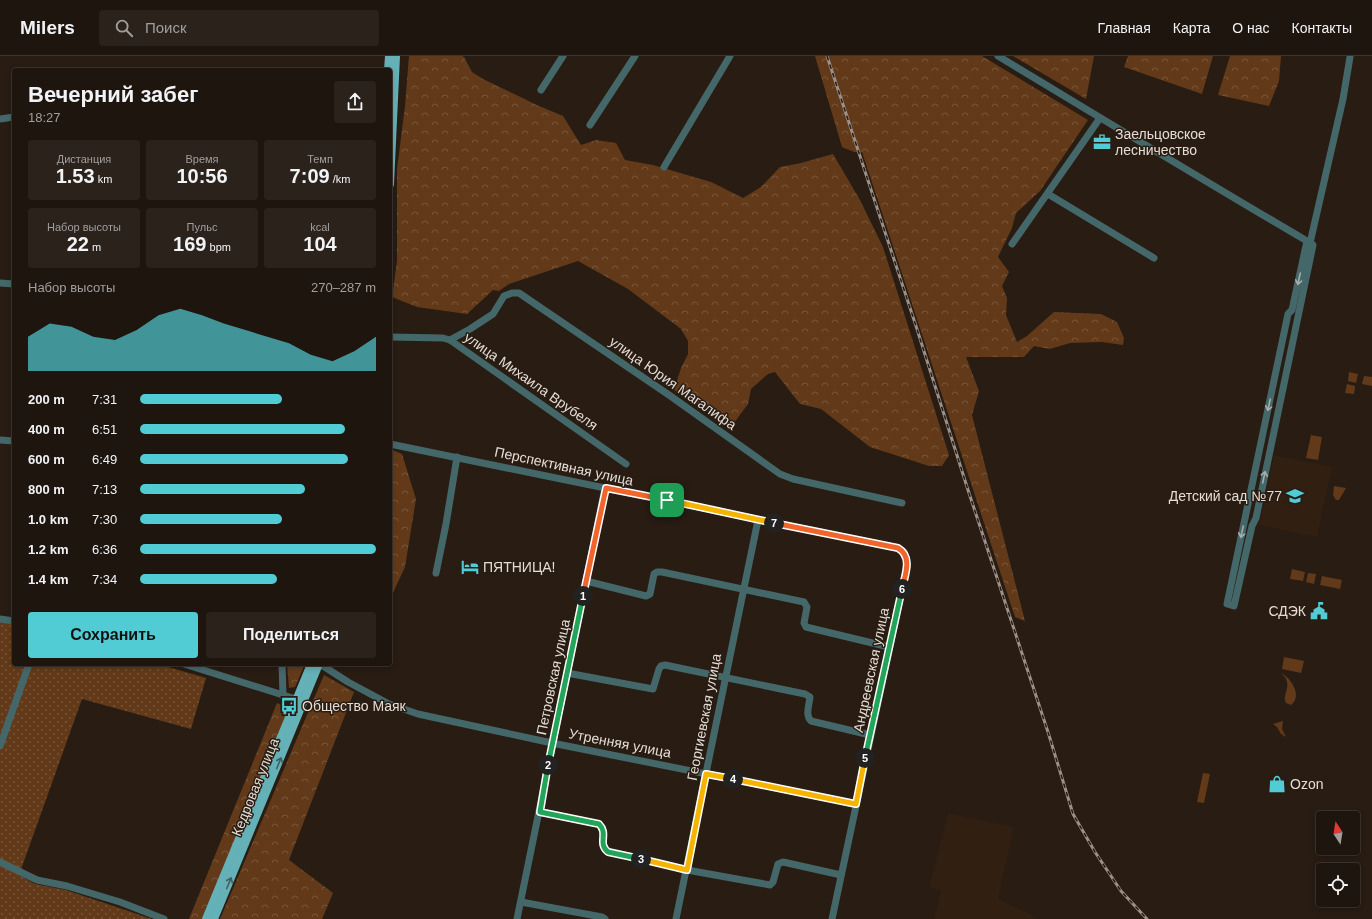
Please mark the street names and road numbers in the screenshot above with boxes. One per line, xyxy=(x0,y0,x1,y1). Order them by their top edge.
street label: улица Михаила Врубеля xyxy=(461,329,601,433)
street label: улица Юрия Магалифа xyxy=(607,333,740,433)
street label: Перспективная улица xyxy=(493,443,635,489)
street label: Андреевская улица xyxy=(850,606,892,734)
street label: Петровская улица xyxy=(533,618,573,736)
street label: Георгиевская улица xyxy=(684,652,724,782)
street label: Утренняя улица xyxy=(567,725,673,761)
street label: Кедровая улица xyxy=(228,735,282,838)

